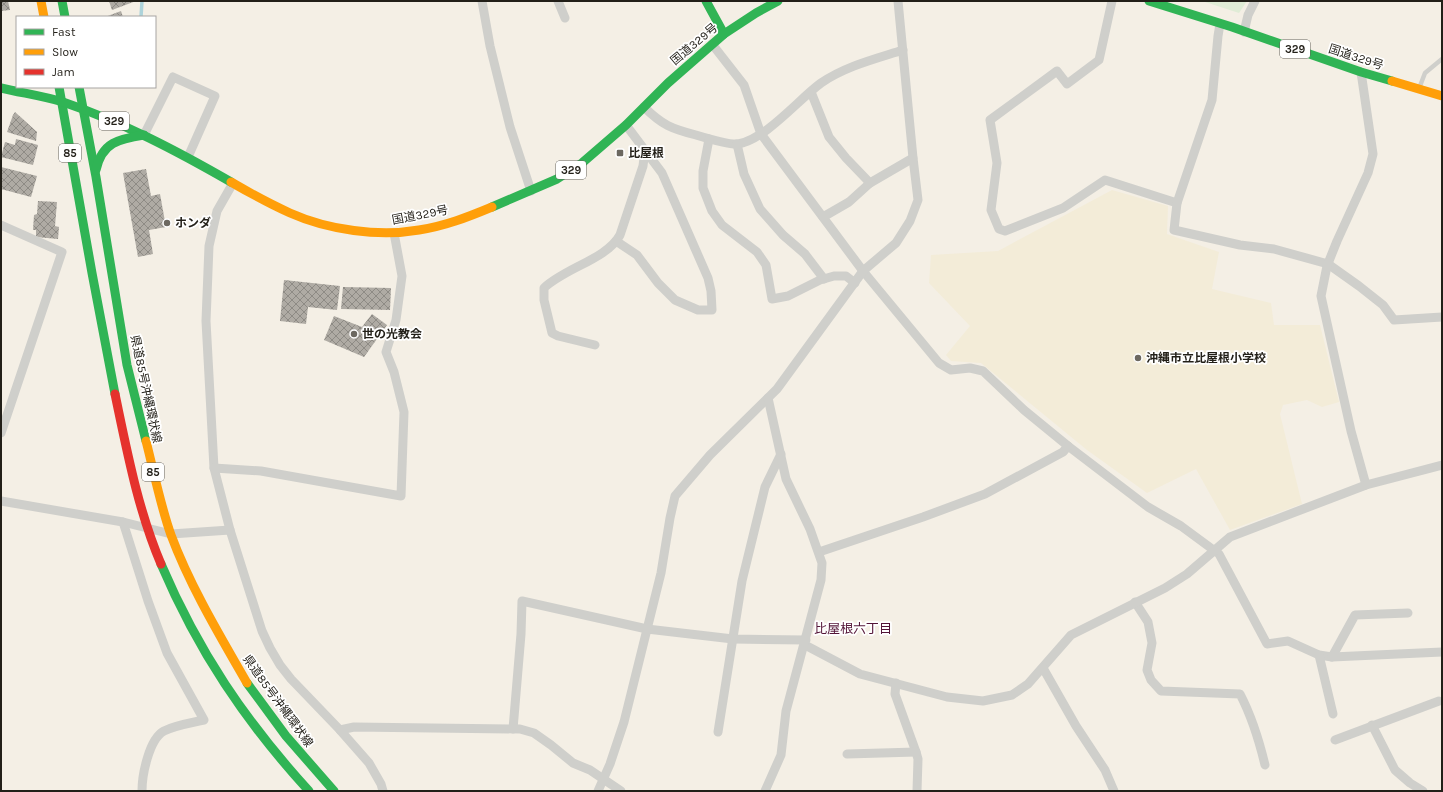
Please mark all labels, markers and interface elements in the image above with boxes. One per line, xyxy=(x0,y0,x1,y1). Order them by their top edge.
legend xyxy=(16,16,156,88)
street label: 国道329号 xyxy=(668,20,720,68)
text: Fast xyxy=(52,25,76,39)
road number: 329 xyxy=(1280,40,1310,58)
street label: 国道329号 xyxy=(1327,42,1385,72)
text: Slow xyxy=(52,45,78,59)
text: Jam xyxy=(52,65,75,79)
road number: 329 xyxy=(99,112,129,130)
road number: 85 xyxy=(59,144,81,162)
place label: 比屋根 xyxy=(628,146,664,160)
marker: 比屋根 xyxy=(615,148,625,158)
road number: 329 xyxy=(556,161,586,179)
street label: 国道329号 xyxy=(391,203,449,227)
place label: ホンダ xyxy=(175,216,211,230)
marker: ホンダ xyxy=(162,218,172,228)
place label: 世の光教会 xyxy=(362,327,422,341)
marker: 世の光教会 xyxy=(349,329,359,339)
street label: 県道85号沖縄環状線 xyxy=(128,334,164,444)
place label: 沖縄市立比屋根小学校 xyxy=(1146,351,1266,365)
marker: 沖縄市立比屋根小学校 xyxy=(1133,353,1143,363)
road number: 85 xyxy=(142,463,164,481)
district label: 比屋根六丁目 xyxy=(814,621,892,636)
street label: 県道85号沖縄環状線 xyxy=(240,652,316,750)

